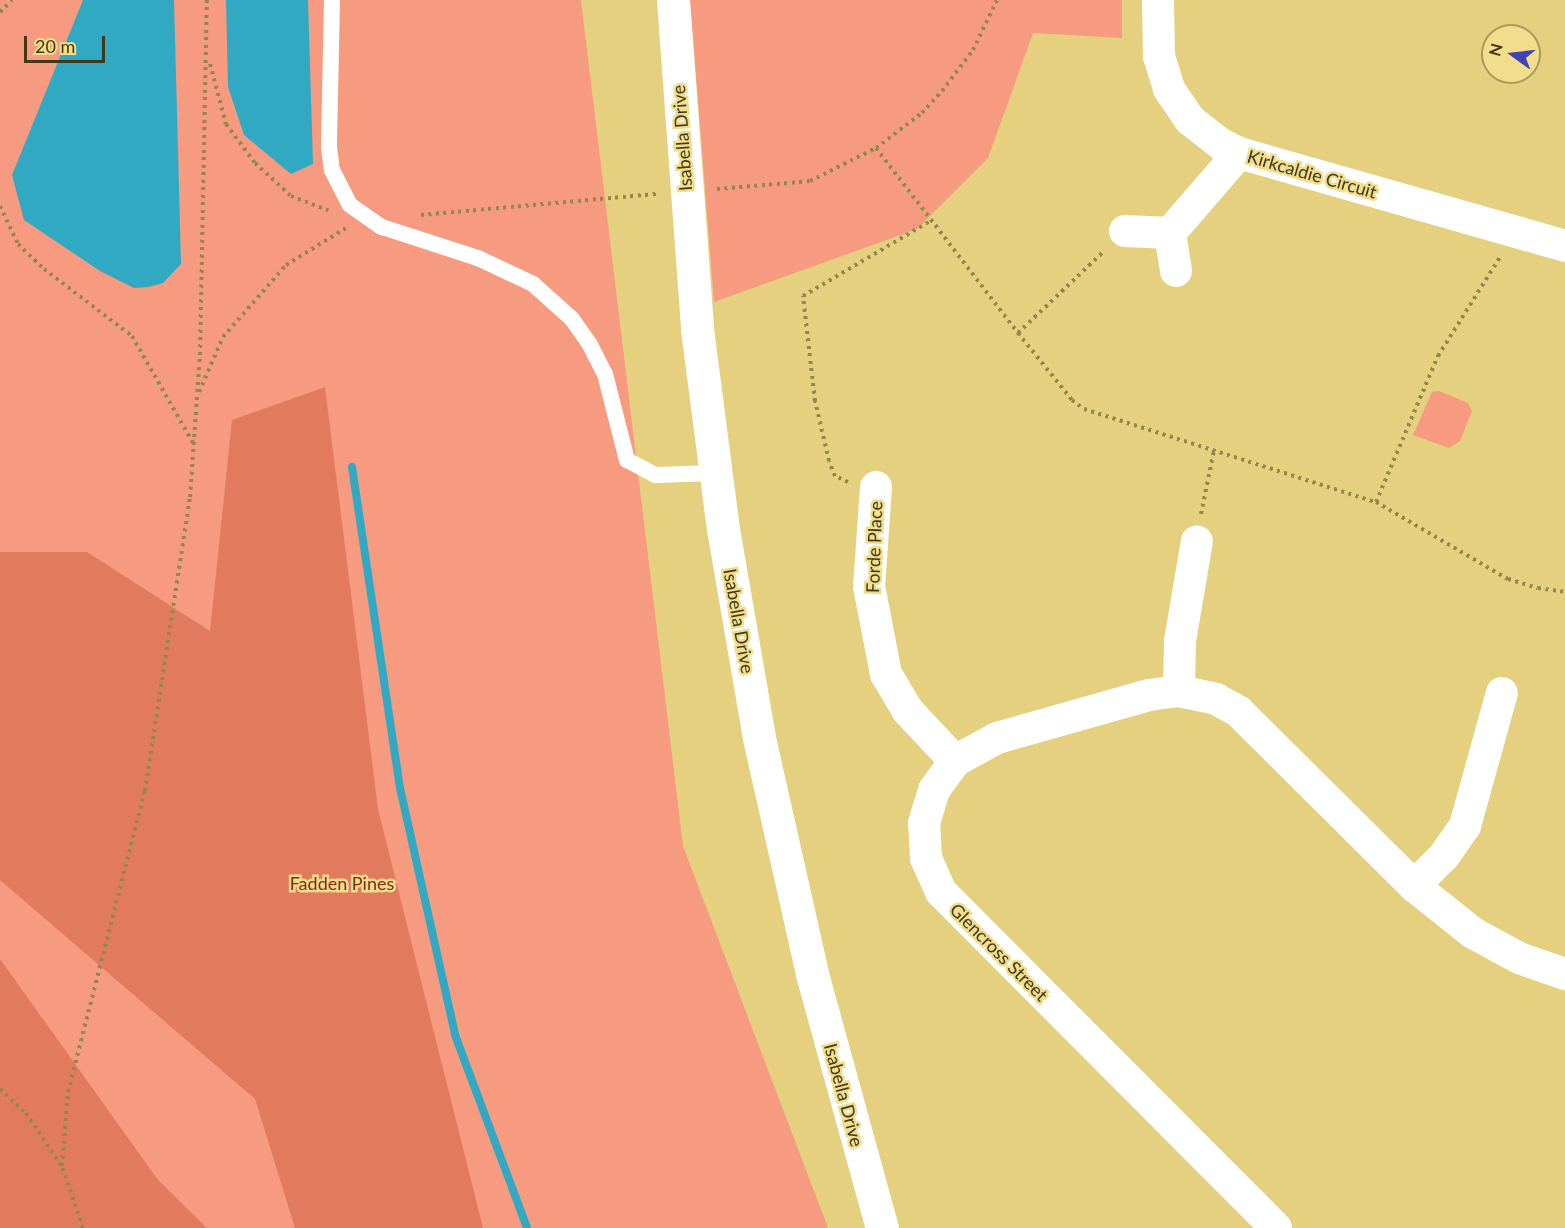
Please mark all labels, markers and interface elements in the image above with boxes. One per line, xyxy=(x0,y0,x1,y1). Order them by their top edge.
scale bar xyxy=(27,24,108,62)
north arrow xyxy=(1481,24,1541,84)
text: 20 m xyxy=(35,35,75,57)
text: N xyxy=(1484,41,1506,58)
street label: Isabella Drive xyxy=(668,84,696,192)
street label: Kirkcaldie Circuit xyxy=(1245,145,1379,203)
street label: Forde Place xyxy=(862,501,886,593)
street label: Isabella Drive xyxy=(719,567,759,675)
park label: Fadden Pines xyxy=(290,872,394,894)
street label: Glencross Street xyxy=(946,899,1052,1005)
street label: Isabella Drive xyxy=(820,1041,868,1149)

